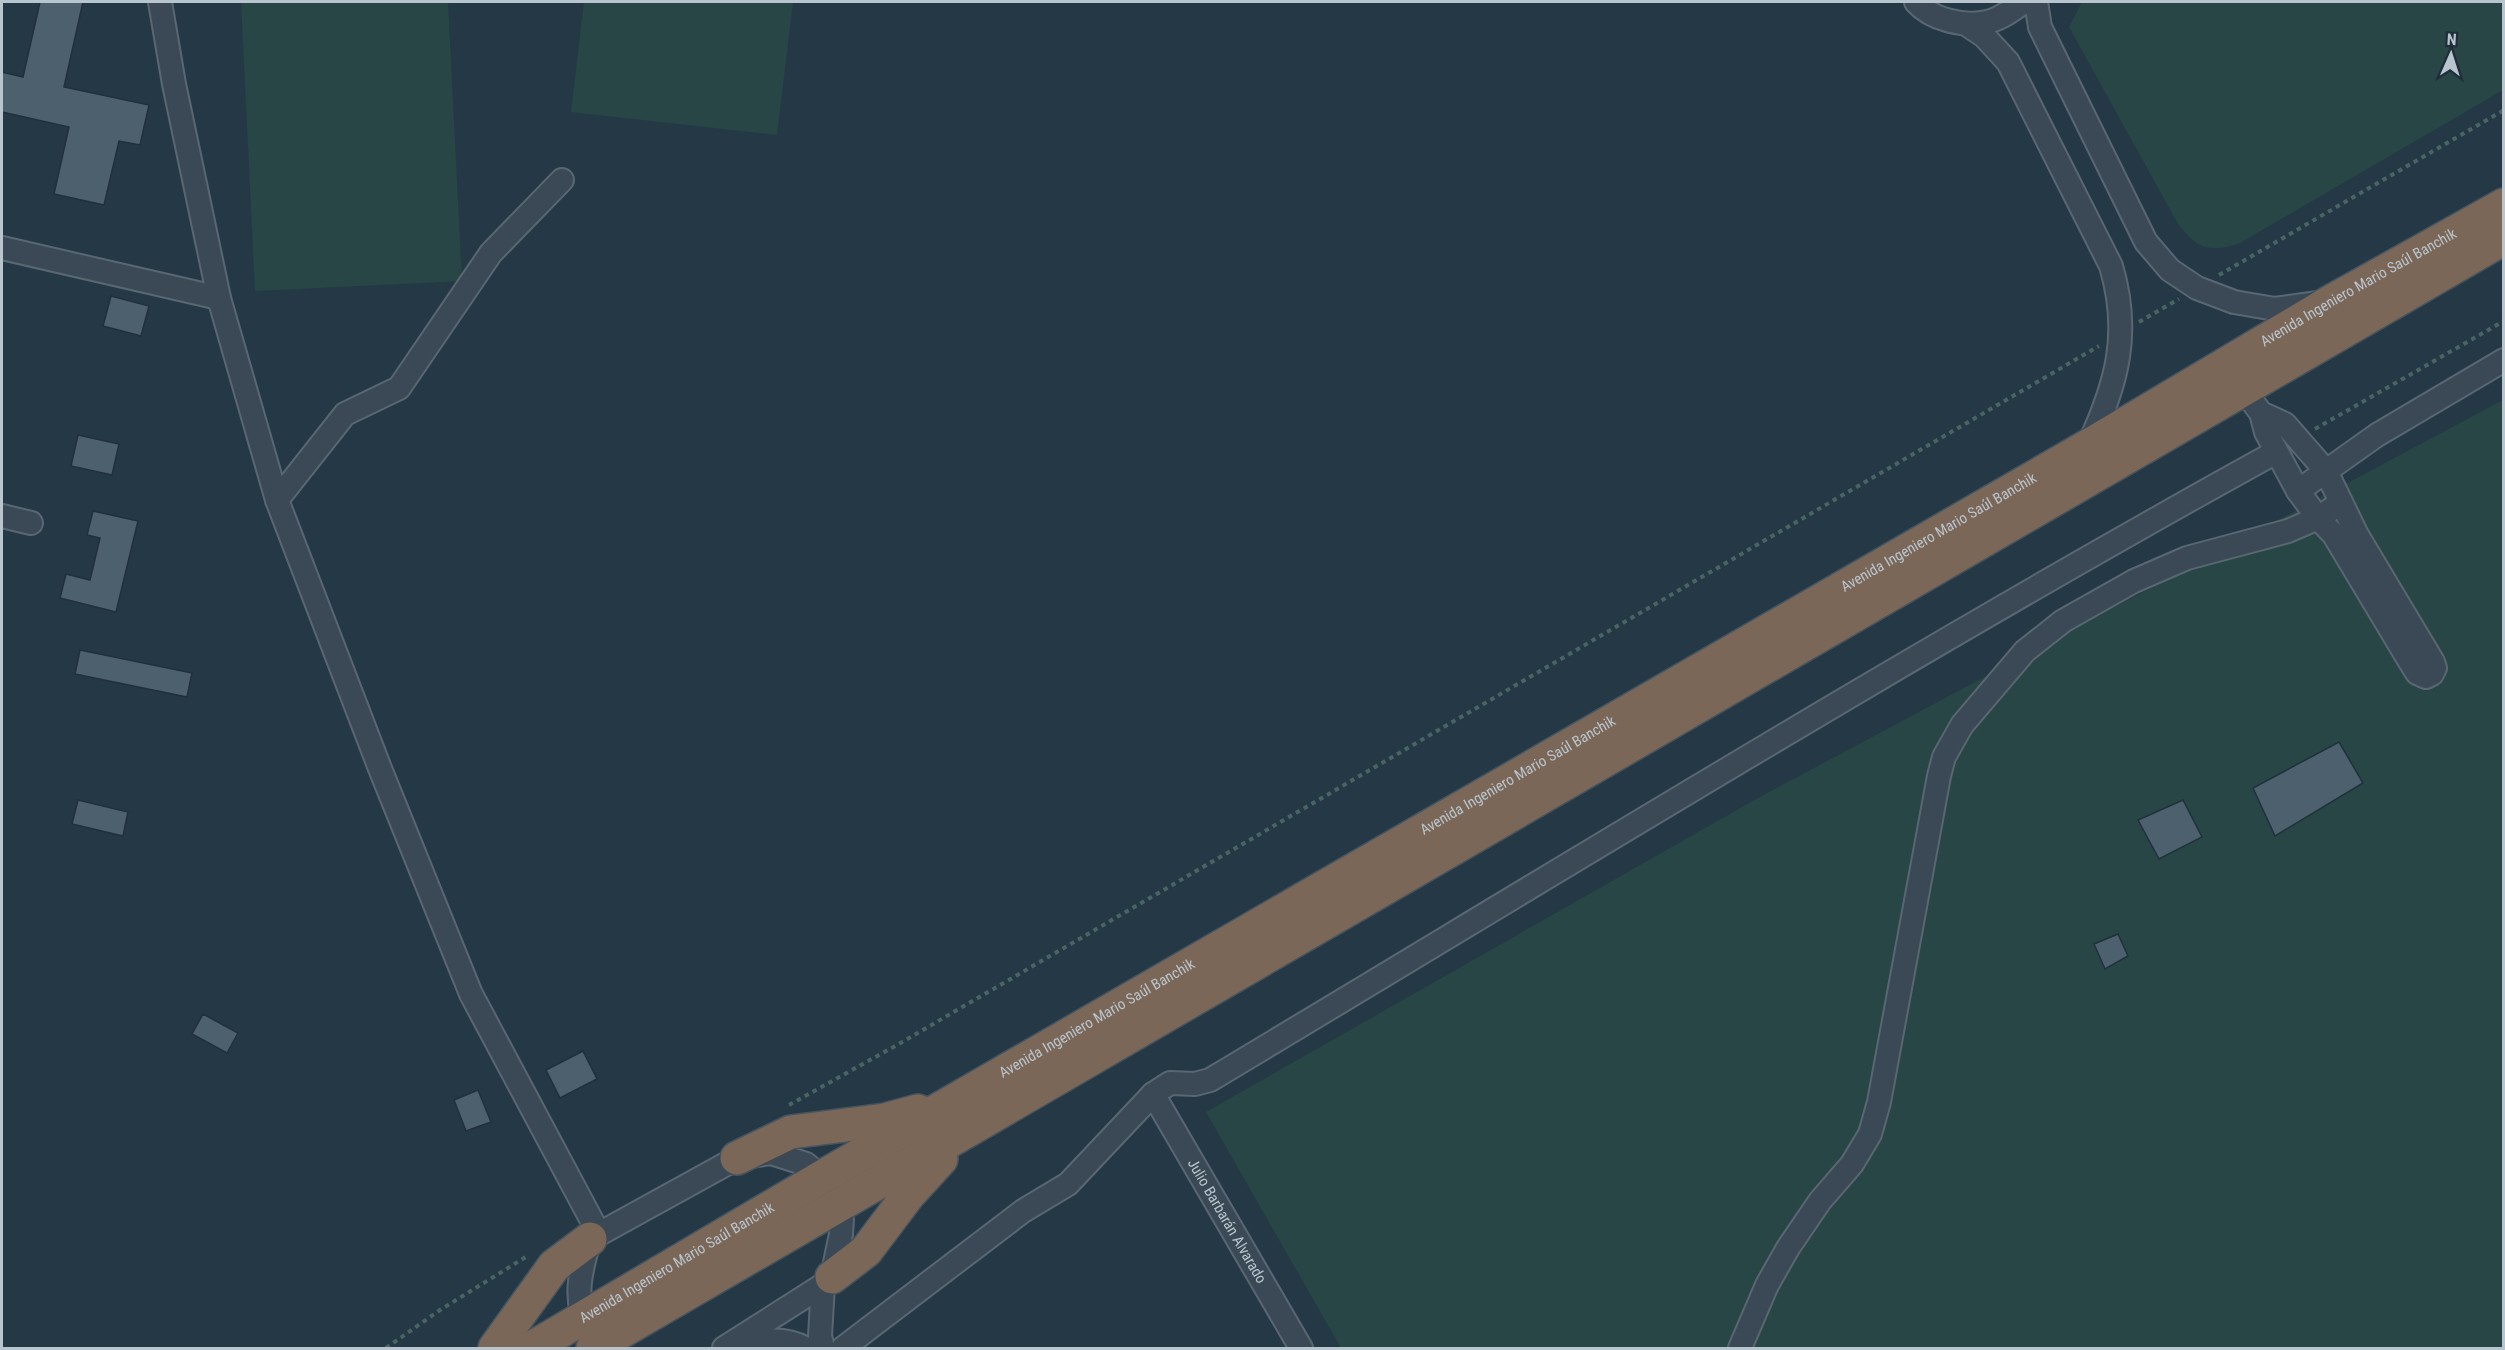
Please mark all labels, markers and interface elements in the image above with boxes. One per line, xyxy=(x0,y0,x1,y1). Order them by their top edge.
north arrow xyxy=(2421,24,2481,84)
text: N xyxy=(2446,30,2457,49)
street label: Avenida Ingeniero Mario Saúl Banchik xyxy=(2257,224,2460,351)
street label: Avenida Ingeniero Mario Saúl Banchik xyxy=(1838,469,2040,596)
street label: Avenida Ingeniero Mario Saúl Banchik xyxy=(1417,712,1619,839)
street label: Avenida Ingeniero Mario Saúl Banchik xyxy=(996,955,1198,1082)
street label: Julio Barbarán Alvarado xyxy=(1184,1155,1270,1287)
street label: Avenida Ingeniero Mario Saúl Banchik xyxy=(576,1198,777,1327)

